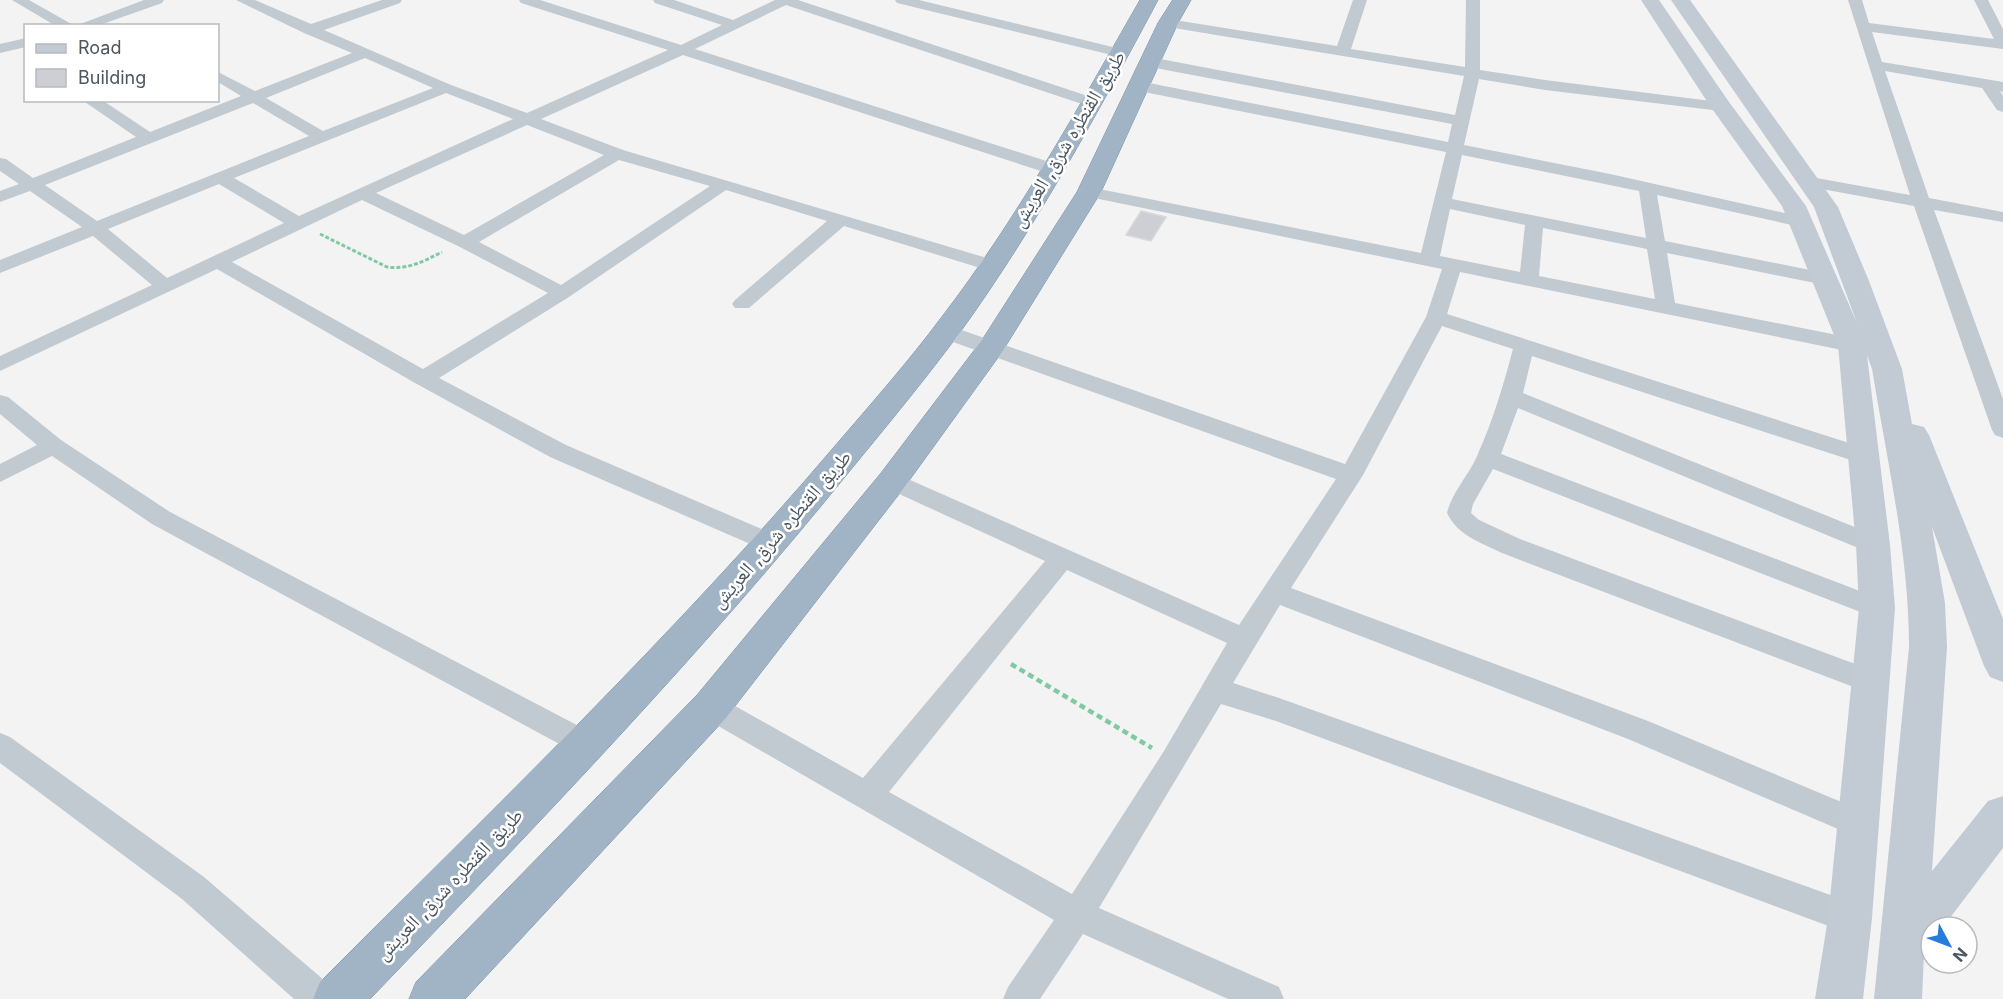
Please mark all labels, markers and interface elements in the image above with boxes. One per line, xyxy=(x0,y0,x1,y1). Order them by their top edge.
legend xyxy=(24,24,219,102)
text: Road xyxy=(78,37,121,58)
street label: طريق القنطره شرق, العريش xyxy=(1006,46,1130,232)
text: Building xyxy=(78,67,146,88)
street label: طريق القنطره شرق, العريش xyxy=(706,445,856,613)
street label: طريق القنطره شرق, العريش xyxy=(370,803,528,965)
north arrow xyxy=(1919,915,1979,975)
text: N xyxy=(1949,944,1972,966)

